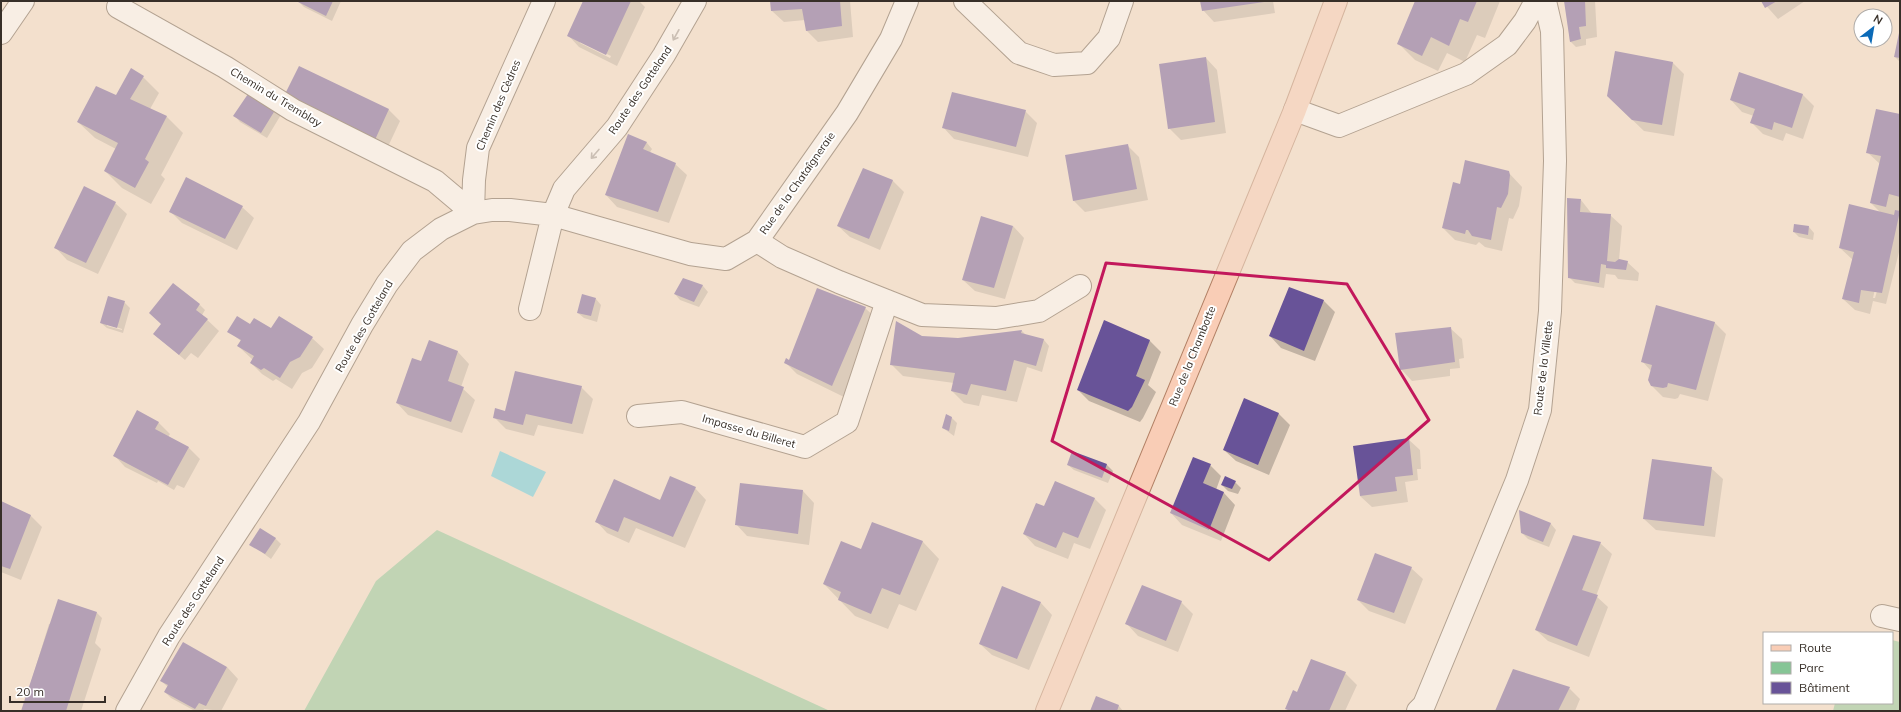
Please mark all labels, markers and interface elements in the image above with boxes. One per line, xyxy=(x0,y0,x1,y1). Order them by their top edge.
north arrow xyxy=(1853,8,1893,48)
text: N xyxy=(1871,11,1885,28)
one-way arrow xyxy=(671,29,679,41)
street label: Route des Gotteland xyxy=(605,43,675,137)
street label: Chemin des Cèdres xyxy=(472,57,524,153)
street label: Chemin du Tremblay xyxy=(228,64,324,130)
street label: Rue de la Chataîgneraie xyxy=(756,129,838,237)
one-way arrow xyxy=(590,148,599,159)
street label: Route des Gotteland xyxy=(332,278,396,374)
street label: Rue de la Chambotte xyxy=(1165,304,1219,408)
street label: Route de la Villette xyxy=(1530,320,1556,416)
street label: Impasse du Billeret xyxy=(701,411,797,451)
street label: Route des Gotteland xyxy=(159,554,227,648)
legend xyxy=(1763,632,1893,704)
text: Route xyxy=(1799,640,1832,655)
text: Parc xyxy=(1799,660,1824,675)
scale bar xyxy=(10,678,105,704)
text: Bâtiment xyxy=(1799,680,1850,695)
text: 20 m xyxy=(16,684,44,699)

